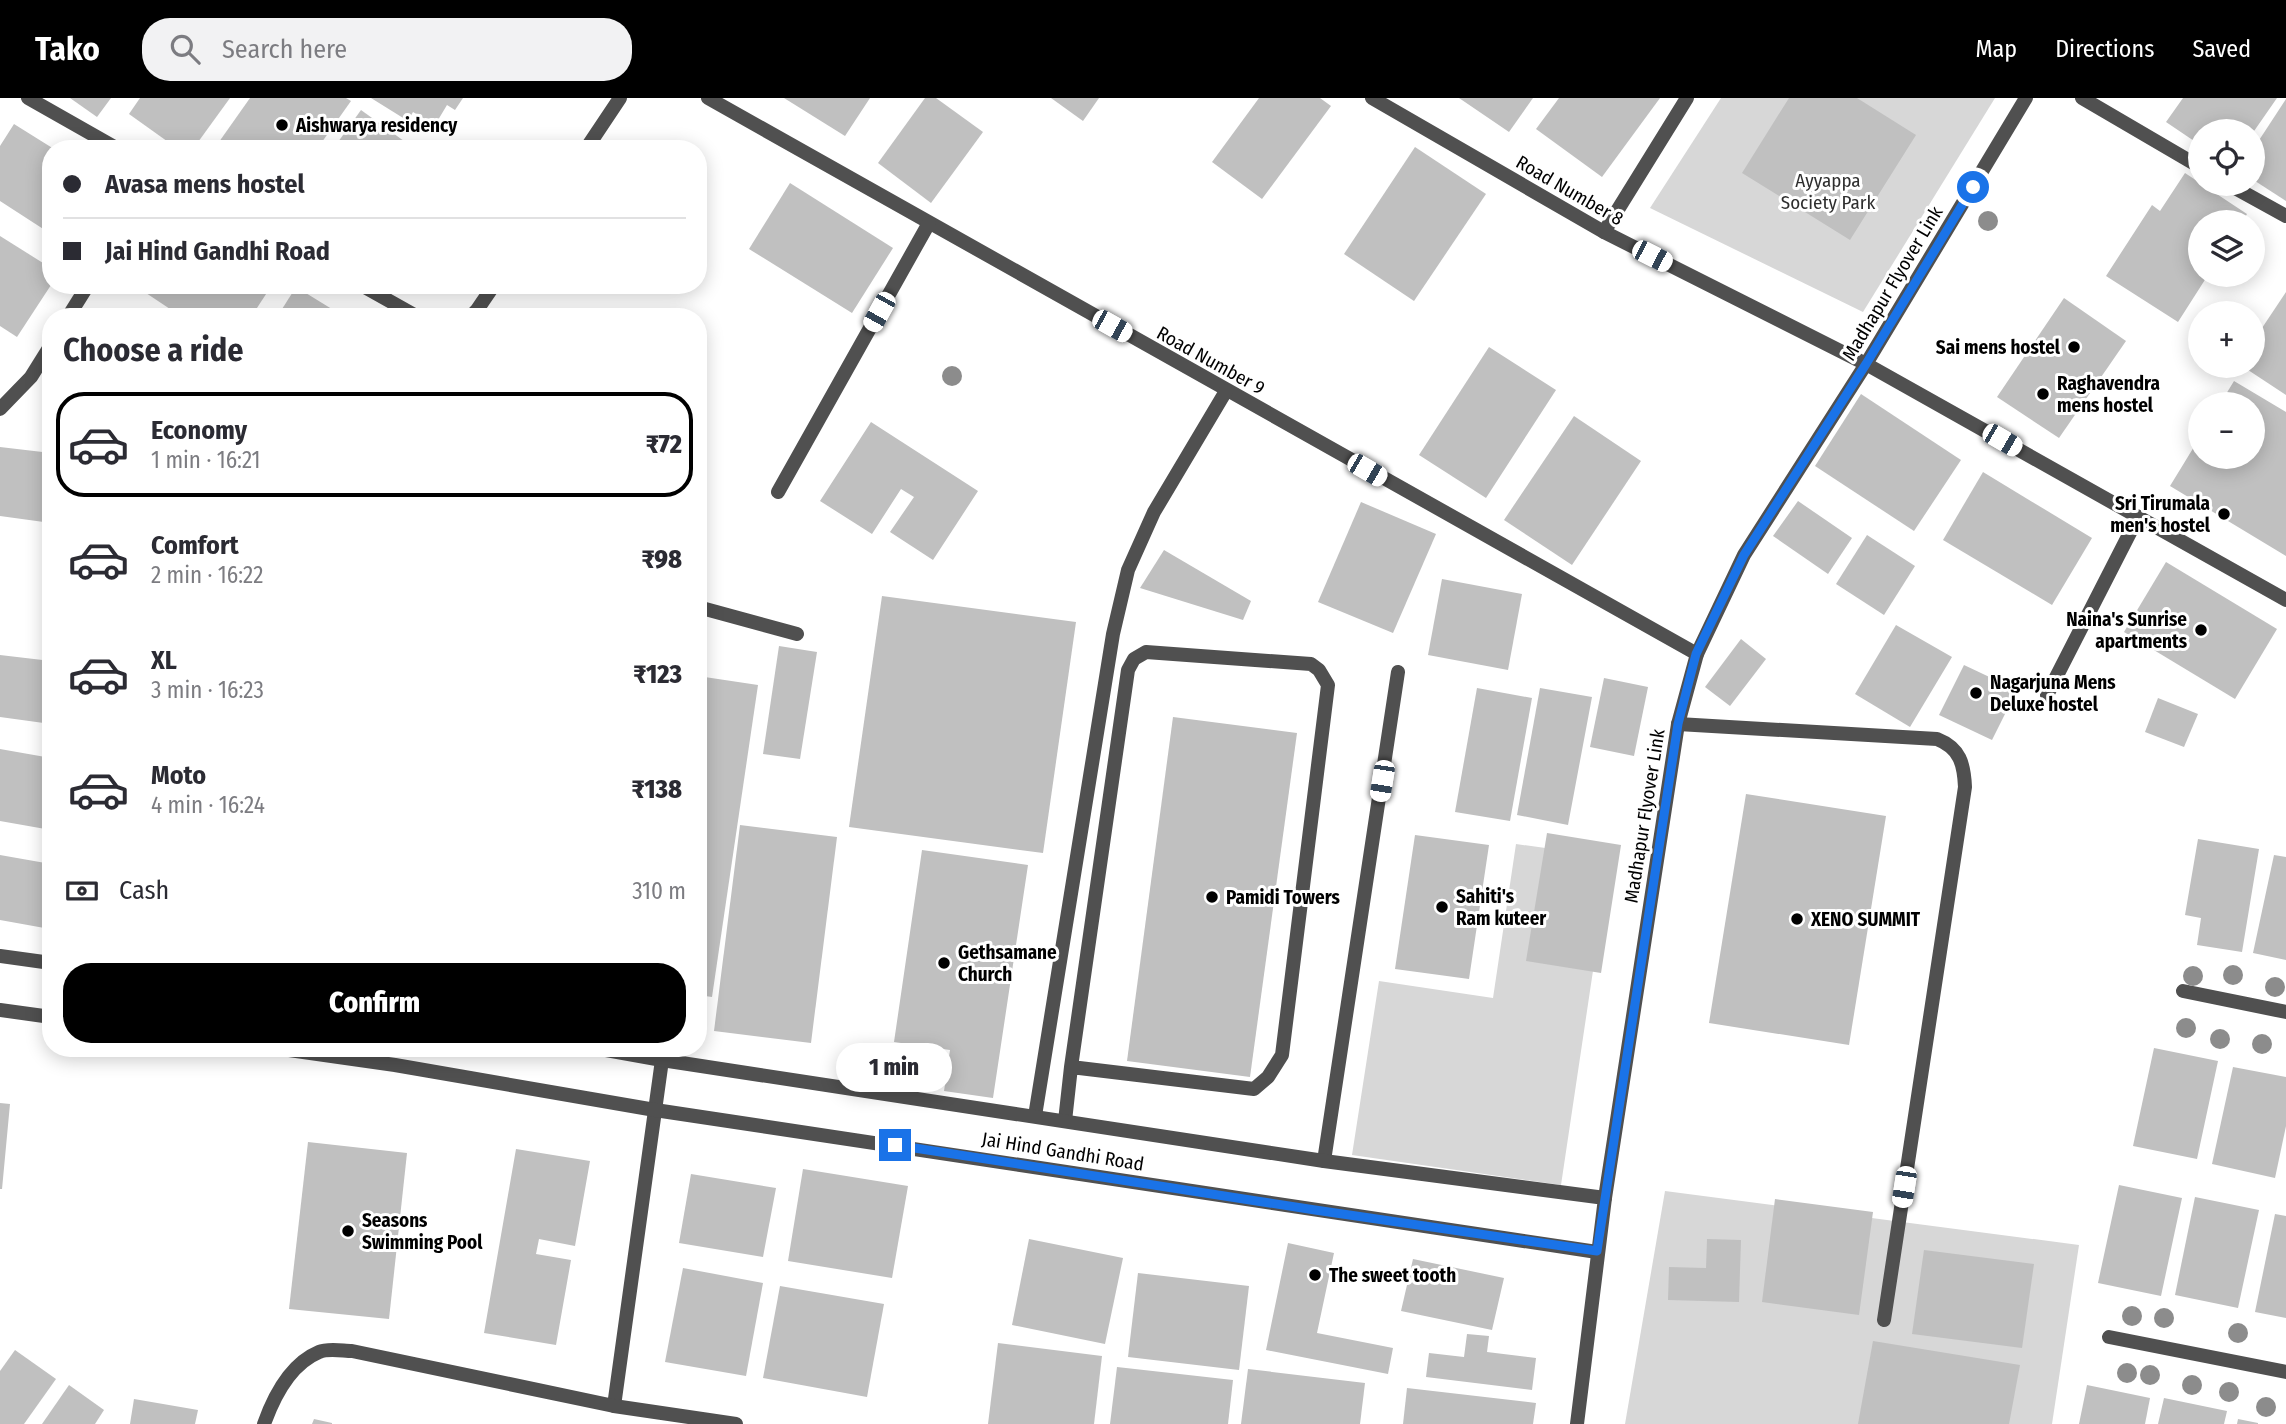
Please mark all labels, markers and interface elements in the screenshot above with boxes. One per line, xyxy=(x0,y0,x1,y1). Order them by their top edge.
search box xyxy=(142,18,632,81)
text: Tako xyxy=(35,29,100,69)
icon: search xyxy=(166,30,204,68)
text: Search here xyxy=(222,34,347,65)
text: Map xyxy=(1976,35,2017,63)
text: Directions xyxy=(2055,35,2154,63)
text: Saved xyxy=(2192,35,2251,63)
place label: Aishwarya residency xyxy=(295,114,458,137)
marker: Aishwarya residency xyxy=(274,117,290,133)
map controls xyxy=(2188,119,2265,469)
button: locate xyxy=(2188,119,2265,196)
street label: Road Number 8 xyxy=(1512,150,1627,230)
text: Avasa mens hostel xyxy=(105,169,305,200)
park label: Ayyappa Society Park xyxy=(1781,169,1875,214)
route start xyxy=(1957,171,1989,203)
street label: Madhapur Flyover Link xyxy=(1837,202,1948,364)
button: layers xyxy=(2188,210,2265,287)
text: Jai Hind Gandhi Road xyxy=(105,236,330,267)
car xyxy=(1629,237,1676,275)
car xyxy=(860,289,899,335)
button: + xyxy=(2188,301,2265,378)
car xyxy=(1089,307,1136,345)
street label: Road Number 9 xyxy=(1153,321,1269,400)
text: Choose a ride xyxy=(63,331,244,369)
place label: Sai mens hostel xyxy=(1936,336,2061,359)
marker: Sai mens hostel xyxy=(2066,339,2082,355)
place label: Raghavendra mens hostel xyxy=(2057,372,2160,417)
marker: Raghavendra mens hostel xyxy=(2035,386,2051,402)
button: − xyxy=(2188,392,2265,469)
icon: car xyxy=(67,413,130,476)
text: Economy xyxy=(151,415,247,446)
car xyxy=(1979,420,2026,460)
text: ₹72 xyxy=(646,429,682,460)
text: 1 min · 16:21 xyxy=(151,446,261,474)
car xyxy=(1344,450,1391,490)
place label: Sri Tirumala men's hostel xyxy=(2110,492,2211,537)
marker: Sri Tirumala men's hostel xyxy=(2216,506,2232,522)
icon: car xyxy=(67,528,130,591)
text: Comfort xyxy=(151,530,239,561)
text: ₹98 xyxy=(641,544,682,575)
text: 2 min · 16:22 xyxy=(151,561,263,589)
place label: Naina's Sunrise apartments xyxy=(2066,608,2188,653)
marker: Naina's Sunrise apartments xyxy=(2193,622,2209,638)
icon: car xyxy=(67,643,130,706)
text: XL xyxy=(151,645,177,676)
text: ₹123 xyxy=(633,659,682,690)
place label: Nagarjuna Mens Deluxe hostel xyxy=(1990,671,2116,716)
text: 3 min · 16:23 xyxy=(151,676,264,704)
marker: Nagarjuna Mens Deluxe hostel xyxy=(1968,685,1984,701)
street label: Madhapur Flyover Link xyxy=(1619,727,1670,905)
icon: car xyxy=(67,758,130,821)
car xyxy=(1369,759,1396,803)
text: Moto xyxy=(151,760,206,791)
text: ₹138 xyxy=(631,774,682,805)
text: 4 min · 16:24 xyxy=(151,791,265,819)
icon: cash xyxy=(63,872,101,910)
text: Cash xyxy=(119,875,169,906)
text: 310 m xyxy=(632,877,686,905)
place label: Sahiti's Ram kuteer xyxy=(1456,885,1547,930)
place label: Pamidi Towers xyxy=(1226,886,1340,909)
marker: Pamidi Towers xyxy=(1204,889,1220,905)
marker: Sahiti's Ram kuteer xyxy=(1434,899,1450,915)
place label: XENO SUMMIT xyxy=(1810,908,1921,931)
marker: XENO SUMMIT xyxy=(1789,911,1805,927)
place label: Gethsamane Church xyxy=(958,941,1057,986)
marker: Gethsamane Church xyxy=(936,955,952,971)
button: Confirm xyxy=(63,963,686,1043)
callout: 1 min xyxy=(837,1044,953,1093)
text: 1 min xyxy=(869,1053,919,1081)
street label: Jai Hind Gandhi Road xyxy=(980,1127,1146,1176)
route end xyxy=(879,1129,911,1161)
car xyxy=(1891,1165,1918,1209)
place label: Seasons Swimming Pool xyxy=(362,1209,483,1254)
marker: Seasons Swimming Pool xyxy=(340,1223,356,1239)
place label: The sweet tooth xyxy=(1329,1264,1456,1287)
marker: The sweet tooth xyxy=(1307,1267,1323,1283)

